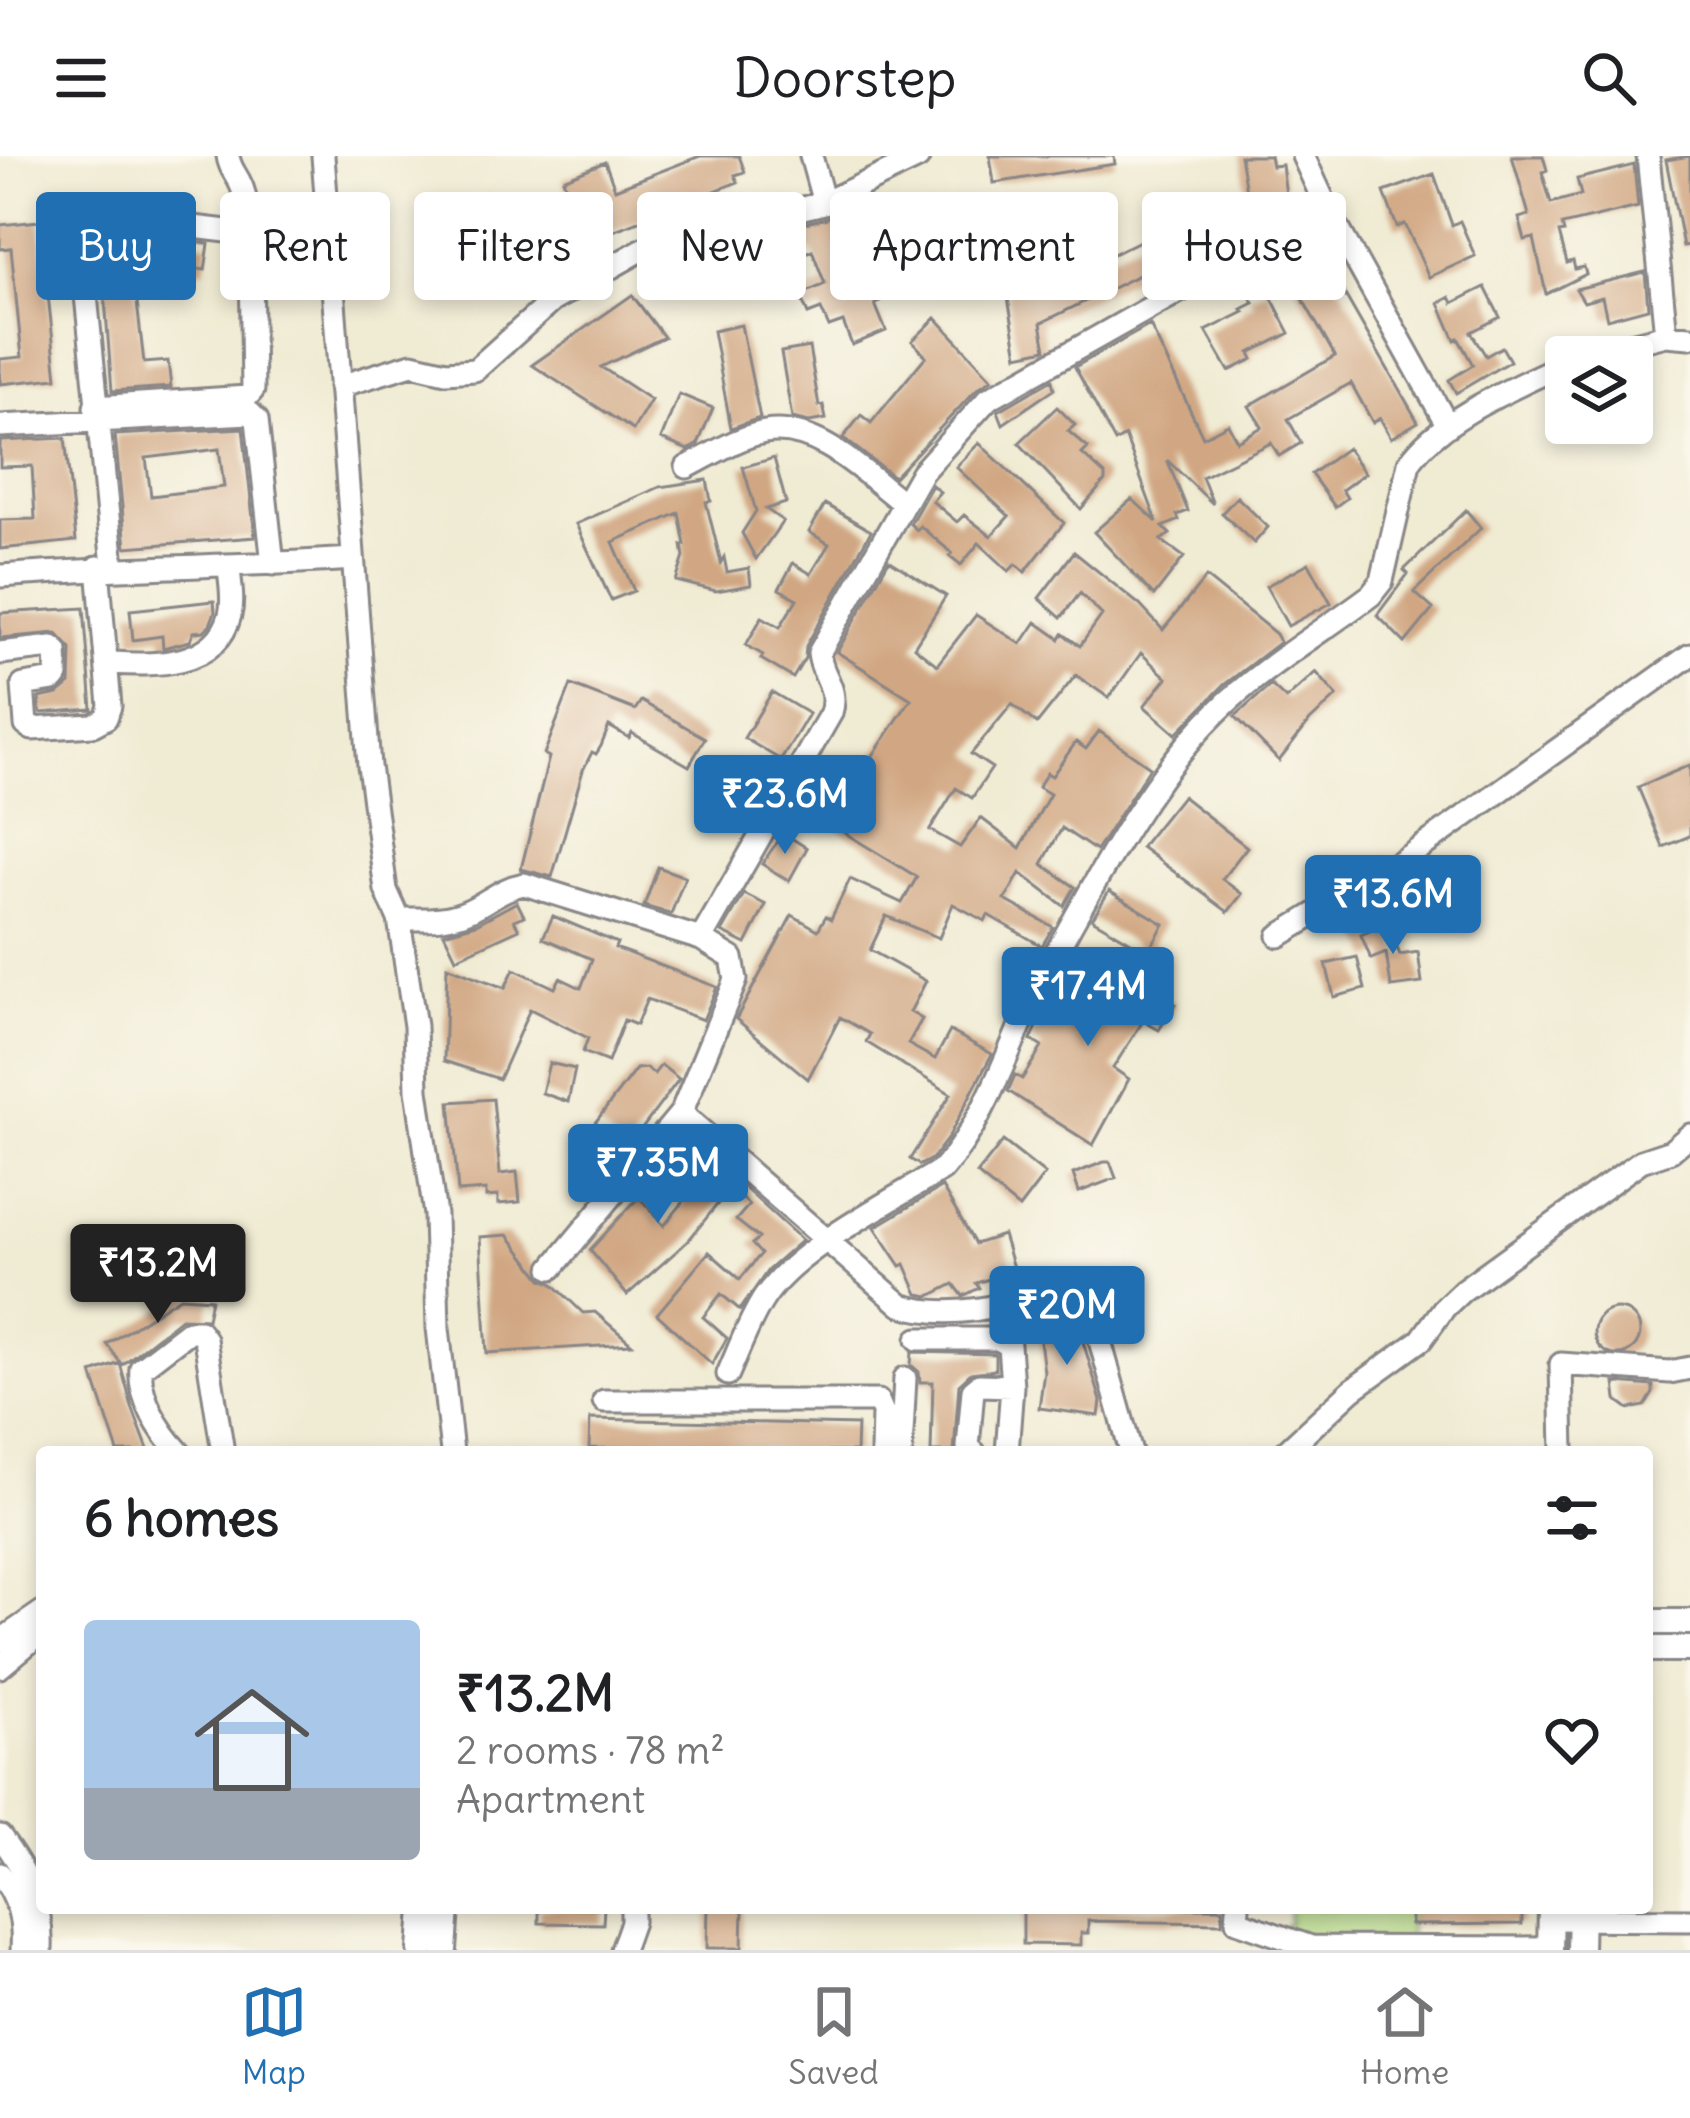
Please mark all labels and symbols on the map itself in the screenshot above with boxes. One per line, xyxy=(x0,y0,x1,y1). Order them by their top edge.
pin: ₹23.6M xyxy=(687,755,883,857)
pin: ₹13.6M xyxy=(1295,855,1491,957)
pin: ₹17.4M xyxy=(990,947,1186,1049)
pin: ₹7.35M xyxy=(560,1124,756,1226)
pin: ₹13.2M xyxy=(60,1224,256,1326)
pin: ₹20M xyxy=(996,1266,1138,1368)

